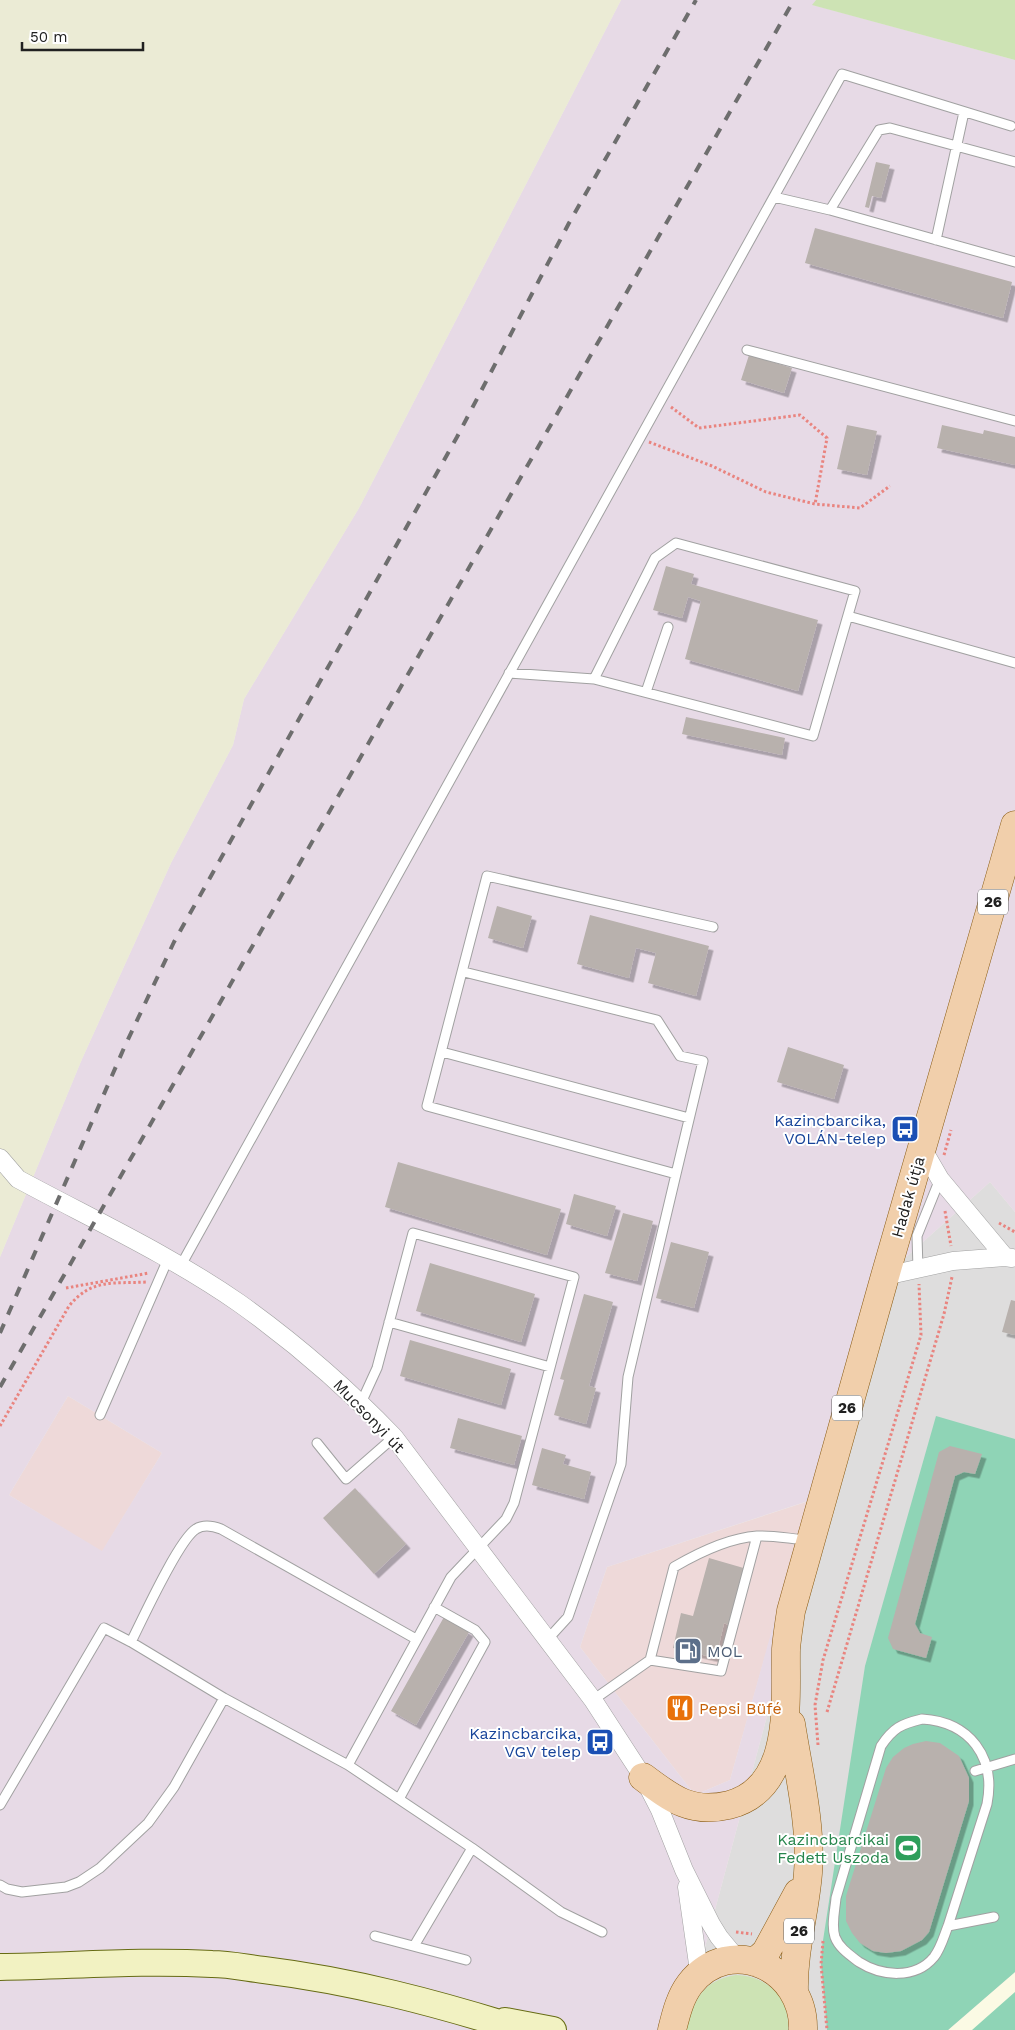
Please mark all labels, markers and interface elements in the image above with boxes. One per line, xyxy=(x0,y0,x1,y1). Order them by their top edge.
scale bar xyxy=(22,20,144,52)
text: 50 m xyxy=(30,28,67,46)
road number: 26 xyxy=(978,890,1008,914)
place label: Kazincbarcika, VOLÁN-telep xyxy=(774,1111,886,1148)
bus stop icon: Kazincbarcika, VOLÁN-telep xyxy=(890,1114,920,1144)
street label: Hadak útja xyxy=(887,1154,929,1240)
street label: Mucsonyi út xyxy=(329,1375,409,1457)
road number: 26 xyxy=(832,1396,862,1420)
fuel station icon: MOL xyxy=(673,1636,703,1666)
place label: MOL xyxy=(707,1642,743,1661)
restaurant icon: Pepsi Büfé xyxy=(665,1693,695,1723)
place label: Pepsi Büfé xyxy=(699,1699,782,1718)
place label: Kazincbarcika, VGV telep xyxy=(469,1724,581,1761)
bus stop icon: Kazincbarcika, VGV telep xyxy=(585,1727,615,1757)
place label: Kazincbarcikai Fedett Uszoda xyxy=(777,1830,889,1867)
sports icon: Kazincbarcikai Fedett Uszoda xyxy=(893,1833,923,1863)
road number: 26 xyxy=(784,1918,814,1944)

